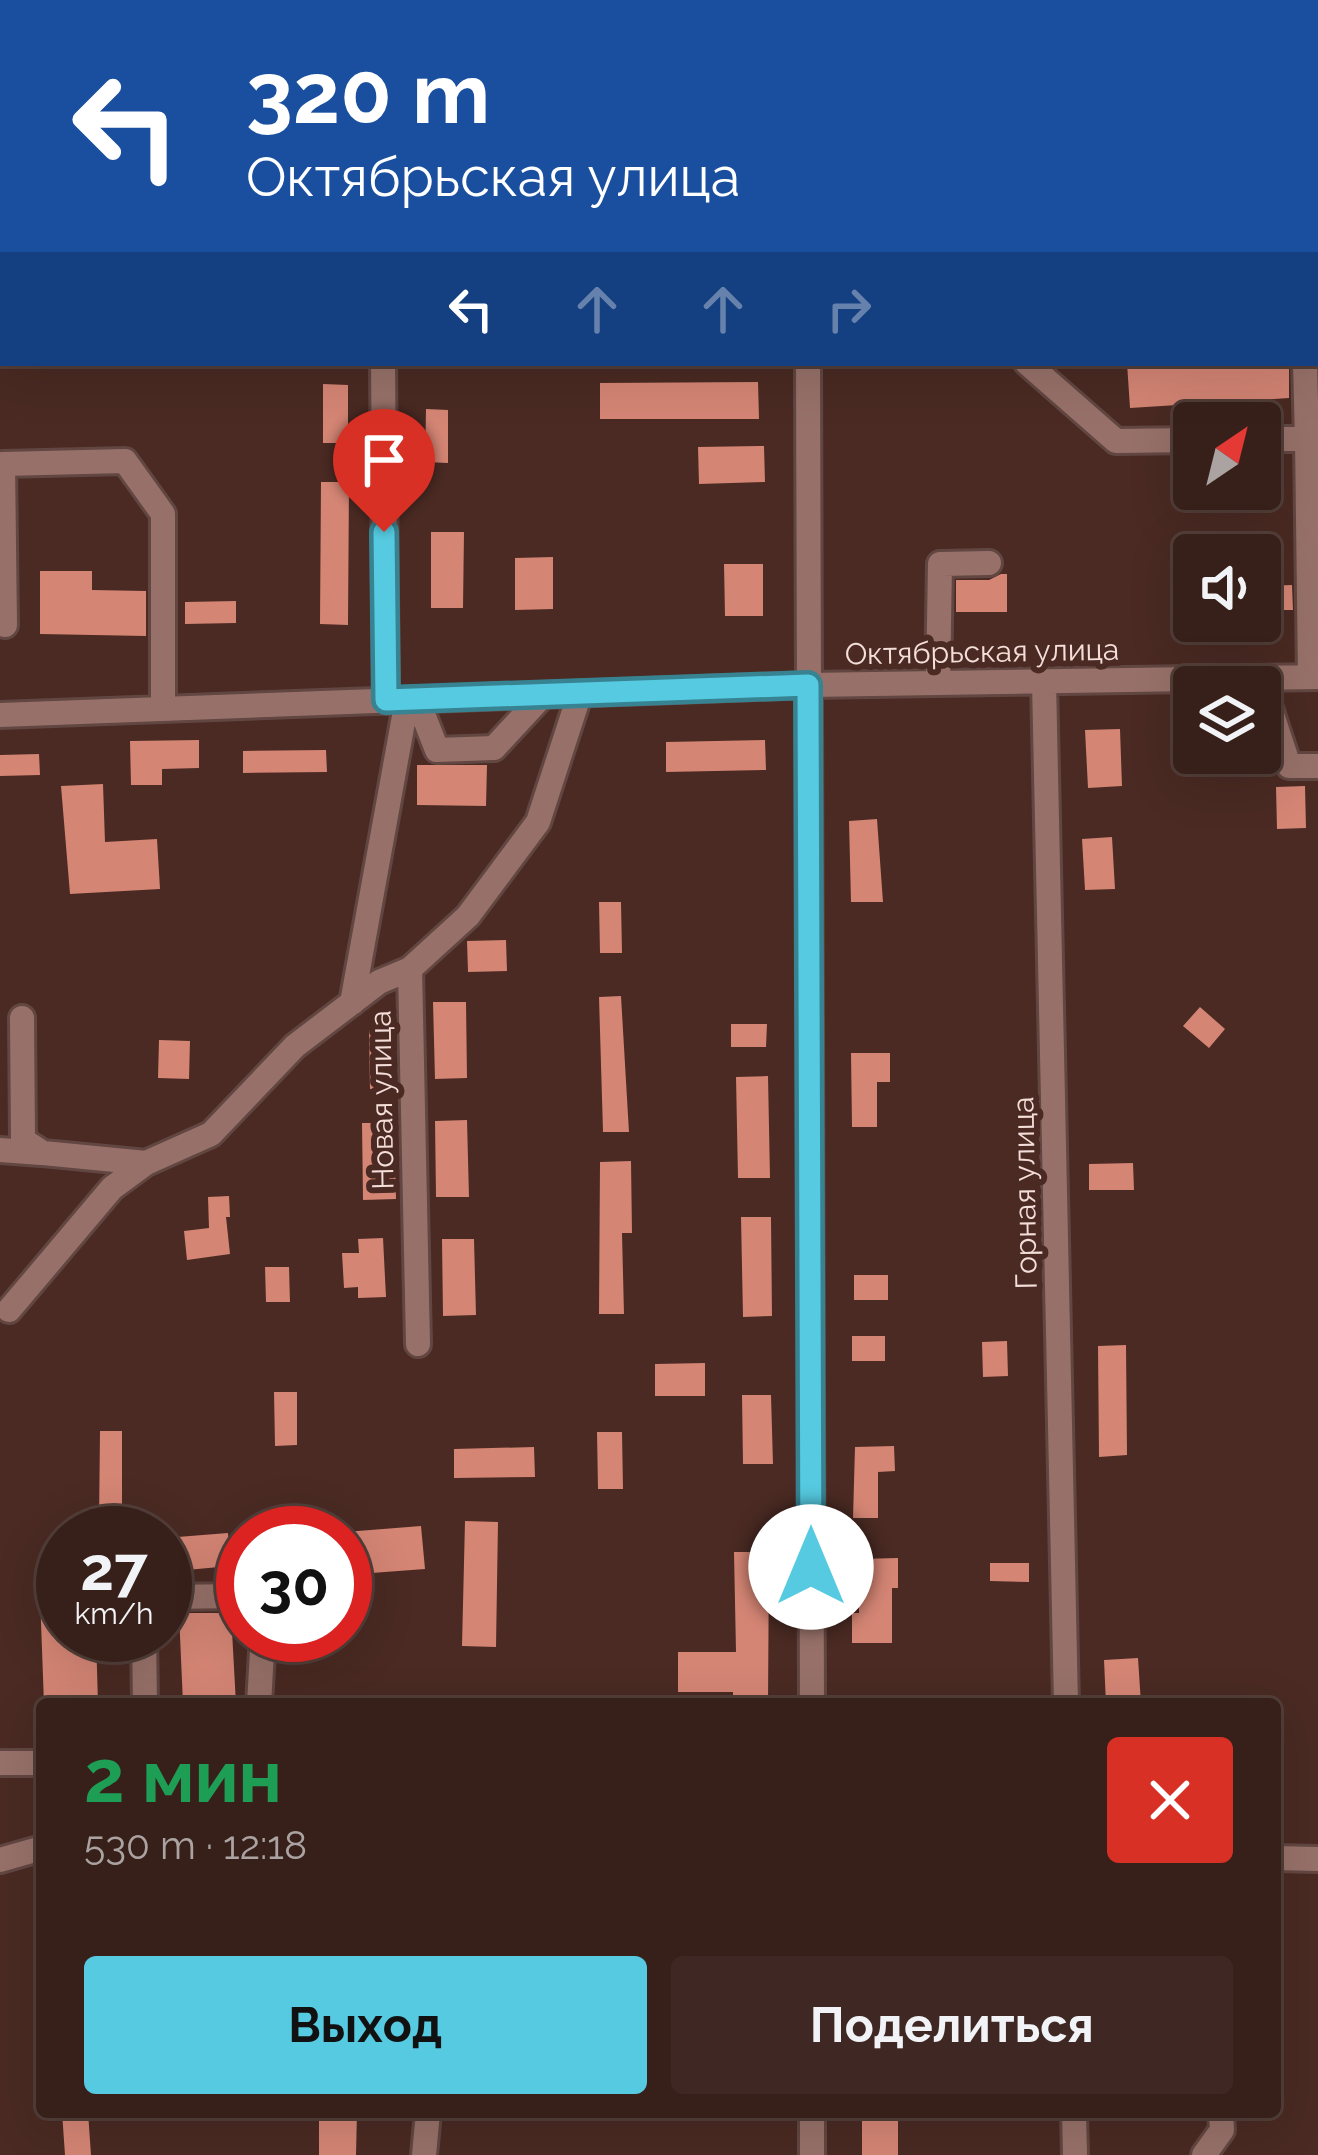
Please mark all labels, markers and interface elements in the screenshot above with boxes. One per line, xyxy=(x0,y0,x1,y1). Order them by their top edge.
text: 320 m xyxy=(246,44,490,143)
icon: left xyxy=(48,48,204,204)
text: Октябрьская улица xyxy=(246,145,740,209)
icon: left xyxy=(438,276,504,342)
icon: ahead xyxy=(564,276,630,342)
icon: ahead xyxy=(690,276,756,342)
icon: right xyxy=(816,276,882,342)
north arrow xyxy=(1173,402,1281,510)
map controls xyxy=(1173,402,1281,774)
pin xyxy=(333,409,435,532)
icon: arrive xyxy=(351,427,417,493)
button: sound xyxy=(1173,534,1281,642)
street label: Октябрьская улица xyxy=(844,632,1120,671)
button: layers xyxy=(1173,666,1281,774)
street label: Новая улица xyxy=(362,1010,401,1190)
street label: Горная улица xyxy=(1005,1096,1044,1290)
position arrow xyxy=(748,1504,874,1630)
speed limit sign: 30 xyxy=(216,1506,372,1662)
text: 27 xyxy=(80,1534,148,1604)
text: km/h xyxy=(74,1596,154,1631)
text: 2 мин xyxy=(84,1734,282,1819)
button: close xyxy=(1107,1737,1233,1863)
text: 530 m · 12:18 xyxy=(84,1822,307,1868)
button: Выход xyxy=(84,1956,647,2094)
button: Поделиться xyxy=(671,1956,1233,2094)

